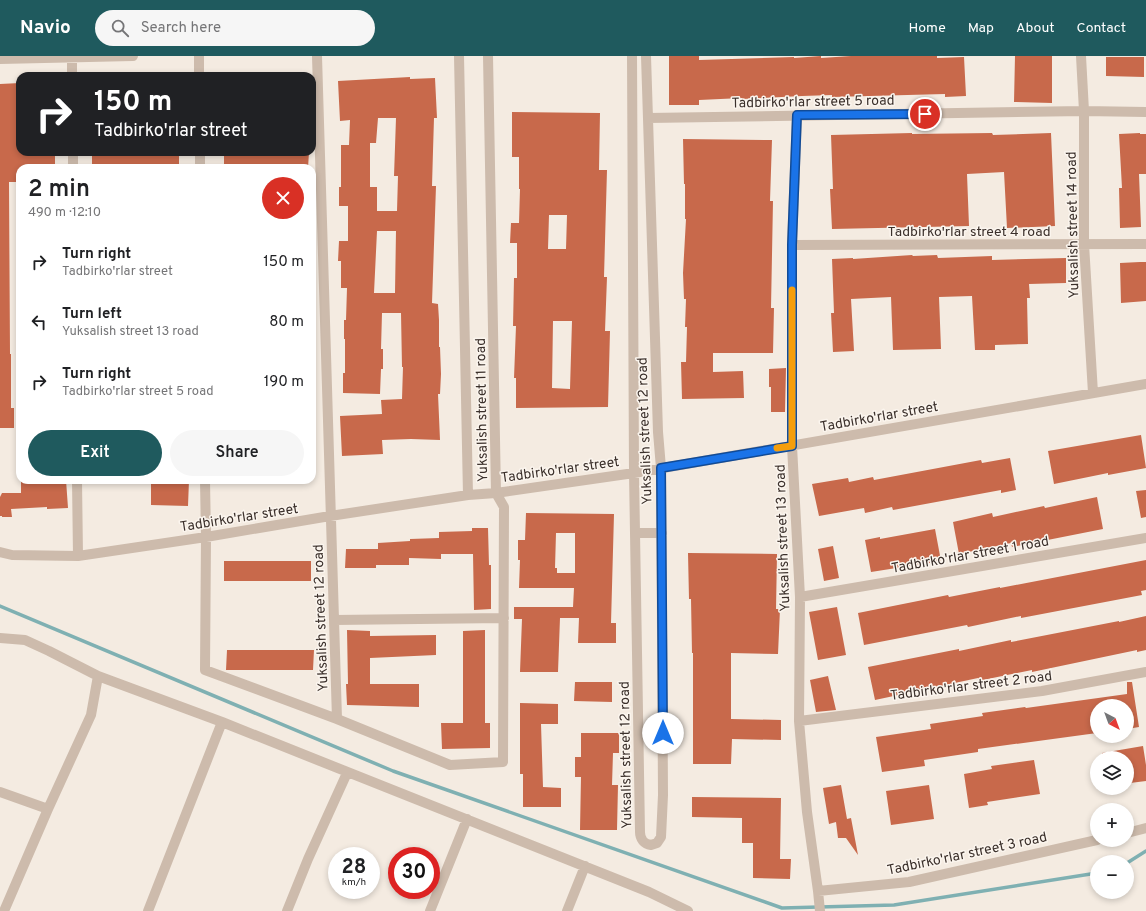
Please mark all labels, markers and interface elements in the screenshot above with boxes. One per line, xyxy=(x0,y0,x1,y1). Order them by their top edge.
search box xyxy=(95,10,375,46)
text: Navio xyxy=(20,16,71,40)
icon: search xyxy=(109,17,131,39)
text: Search here xyxy=(141,19,221,38)
text: Home xyxy=(909,20,946,37)
text: Map xyxy=(968,20,994,37)
text: About xyxy=(1016,20,1055,37)
text: Contact xyxy=(1077,20,1126,37)
text: 150 m xyxy=(94,85,172,121)
icon: right xyxy=(28,88,80,140)
street label: Tadbirko'rlar street 5 road xyxy=(731,93,895,112)
pin xyxy=(908,97,942,131)
icon: arrive xyxy=(914,103,936,125)
text: Tadbirko'rlar street xyxy=(94,120,247,143)
street label: Yuksalish street 14 road xyxy=(1064,151,1083,299)
text: 2 min xyxy=(28,175,90,205)
button: close xyxy=(262,177,304,219)
text: 490 m · 12:10 xyxy=(28,205,101,221)
street label: Tadbirko'rlar street 4 road xyxy=(887,224,1051,241)
text: Turn right xyxy=(62,245,131,264)
icon: right xyxy=(28,251,50,273)
text: 150 m xyxy=(263,253,304,272)
text: Tadbirko'rlar street xyxy=(62,264,173,280)
text: Turn left xyxy=(62,305,122,324)
icon: left xyxy=(28,311,50,333)
text: 80 m xyxy=(269,313,304,332)
text: Yuksalish street 13 road xyxy=(62,324,199,340)
street label: Yuksalish street 11 road xyxy=(473,338,492,482)
street label: Yuksalish street 12 road xyxy=(634,357,657,505)
text: Turn right xyxy=(62,365,131,384)
icon: right xyxy=(28,371,50,393)
text: 190 m xyxy=(264,373,304,392)
text: Tadbirko'rlar street 5 road xyxy=(62,384,214,400)
street label: Tadbirko'rlar street xyxy=(819,399,940,436)
button: Exit xyxy=(28,430,162,476)
button: Share xyxy=(170,430,304,476)
street label: Tadbirko'rlar street xyxy=(500,454,620,487)
street label: Yuksalish street 13 road xyxy=(772,464,795,612)
street label: Tadbirko'rlar street xyxy=(179,501,300,536)
street label: Tadbirko'rlar street 1 road xyxy=(890,533,1050,578)
street label: Yuksalish street 12 road xyxy=(310,544,333,692)
street label: Tadbirko'rlar street 2 road xyxy=(889,668,1053,705)
street label: Yuksalish street 12 road xyxy=(617,681,636,829)
north arrow xyxy=(1090,699,1134,743)
map controls xyxy=(1090,699,1134,899)
position arrow xyxy=(642,712,684,754)
button: layers xyxy=(1090,751,1134,795)
button: + xyxy=(1090,803,1134,847)
street label: Tadbirko'rlar street 3 road xyxy=(886,829,1049,880)
speed limit sign: 30 xyxy=(388,847,440,899)
text: 28 xyxy=(342,855,366,881)
button: − xyxy=(1090,855,1134,899)
text: km/h xyxy=(342,876,366,889)

